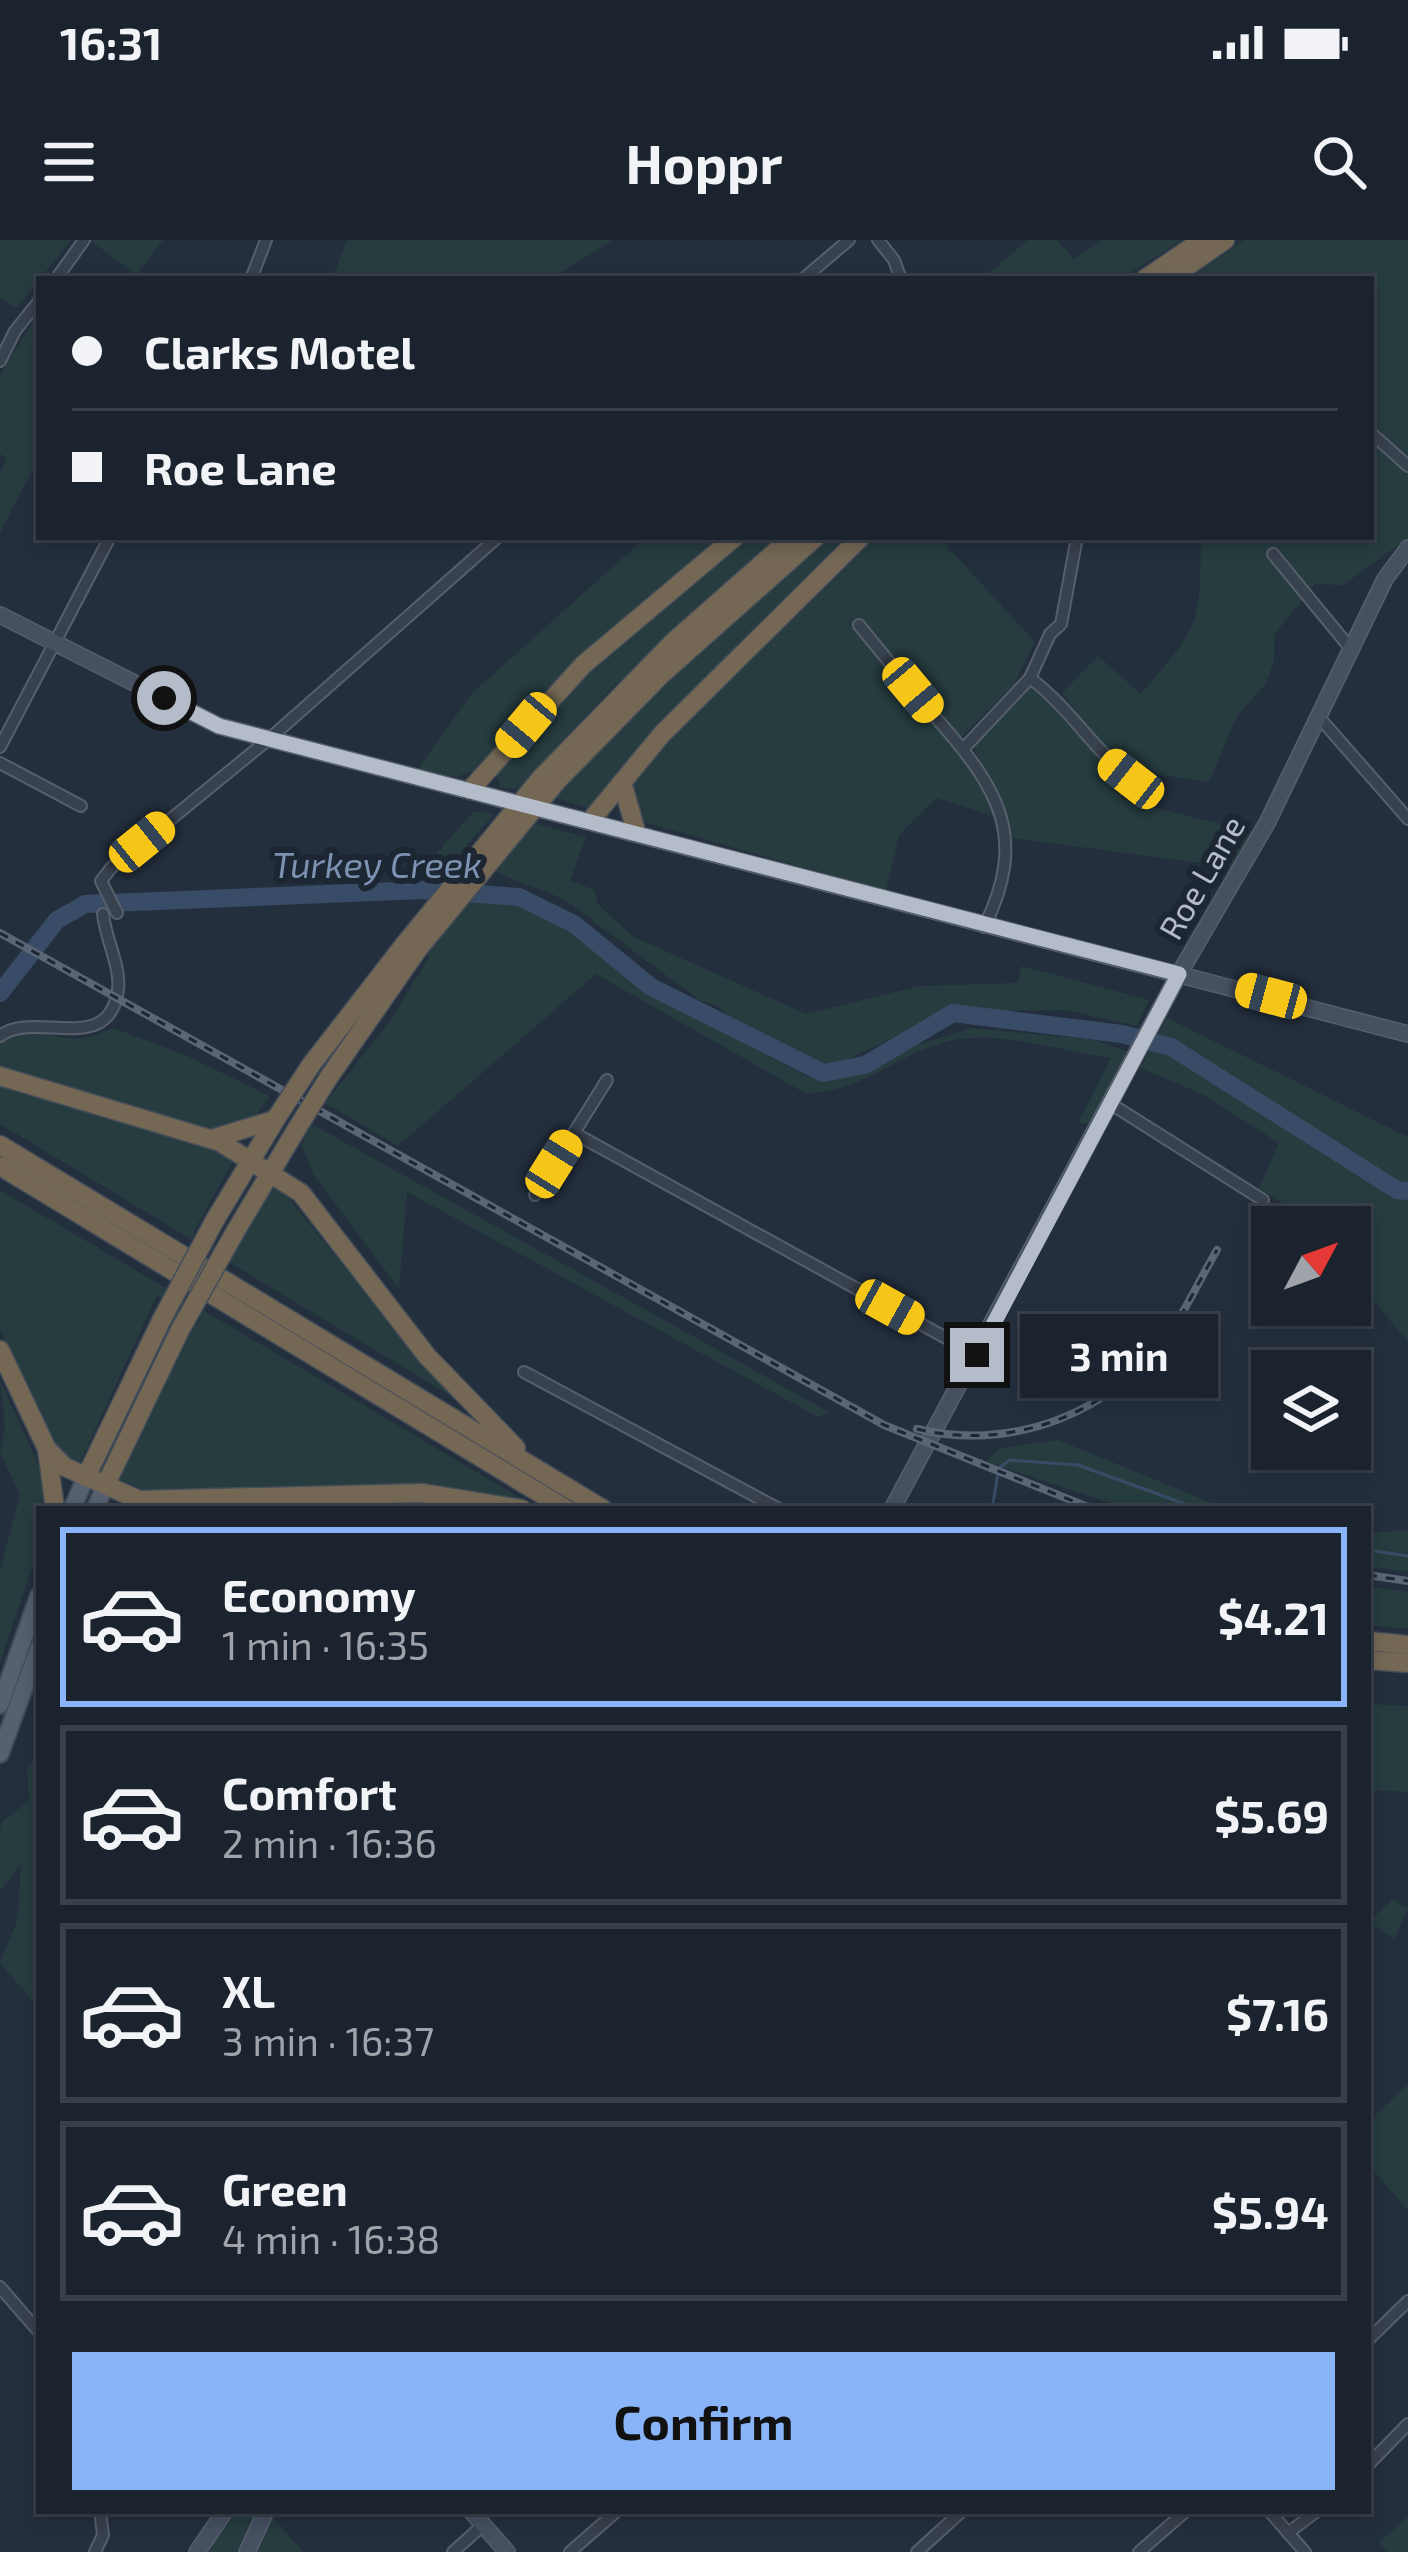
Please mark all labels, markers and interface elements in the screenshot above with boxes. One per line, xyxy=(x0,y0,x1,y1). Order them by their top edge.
text: 16:31 xyxy=(60,15,163,69)
icon: menu xyxy=(36,129,102,195)
icon: search xyxy=(1306,129,1372,195)
text: Hoppr xyxy=(625,130,783,195)
text: Clarks Motel xyxy=(144,324,415,378)
text: Roe Lane xyxy=(144,440,337,494)
car xyxy=(876,651,950,729)
route start xyxy=(137,671,191,725)
car xyxy=(489,686,563,764)
car xyxy=(1092,743,1170,815)
car xyxy=(103,805,181,879)
street label: Roe Lane xyxy=(1150,808,1252,946)
water label: Turkey Creek xyxy=(272,842,482,886)
car xyxy=(1232,969,1310,1023)
car xyxy=(520,1124,588,1204)
north arrow xyxy=(1251,1206,1371,1326)
map controls xyxy=(1251,1206,1371,1470)
car xyxy=(850,1274,930,1340)
callout: 3 min xyxy=(1019,1313,1217,1397)
route end xyxy=(950,1328,1004,1382)
text: 3 min xyxy=(1069,1332,1169,1379)
button: layers xyxy=(1251,1350,1371,1470)
icon: car xyxy=(78,1563,186,1671)
text: Economy xyxy=(222,1567,416,1621)
text: $4.21 xyxy=(1218,1590,1329,1644)
text: 1 min · 16:35 xyxy=(222,1621,429,1668)
icon: car xyxy=(78,1761,186,1869)
text: Comfort xyxy=(222,1765,397,1819)
text: $5.69 xyxy=(1214,1788,1329,1842)
text: 2 min · 16:36 xyxy=(222,1819,437,1866)
icon: car xyxy=(78,1959,186,2067)
text: XL xyxy=(222,1963,275,2017)
text: $7.16 xyxy=(1226,1986,1329,2040)
text: 3 min · 16:37 xyxy=(222,2017,434,2064)
icon: car xyxy=(78,2157,186,2265)
text: Green xyxy=(222,2161,348,2215)
text: $5.94 xyxy=(1212,2184,1329,2238)
text: 4 min · 16:38 xyxy=(222,2215,440,2262)
button: Confirm xyxy=(72,2352,1335,2490)

